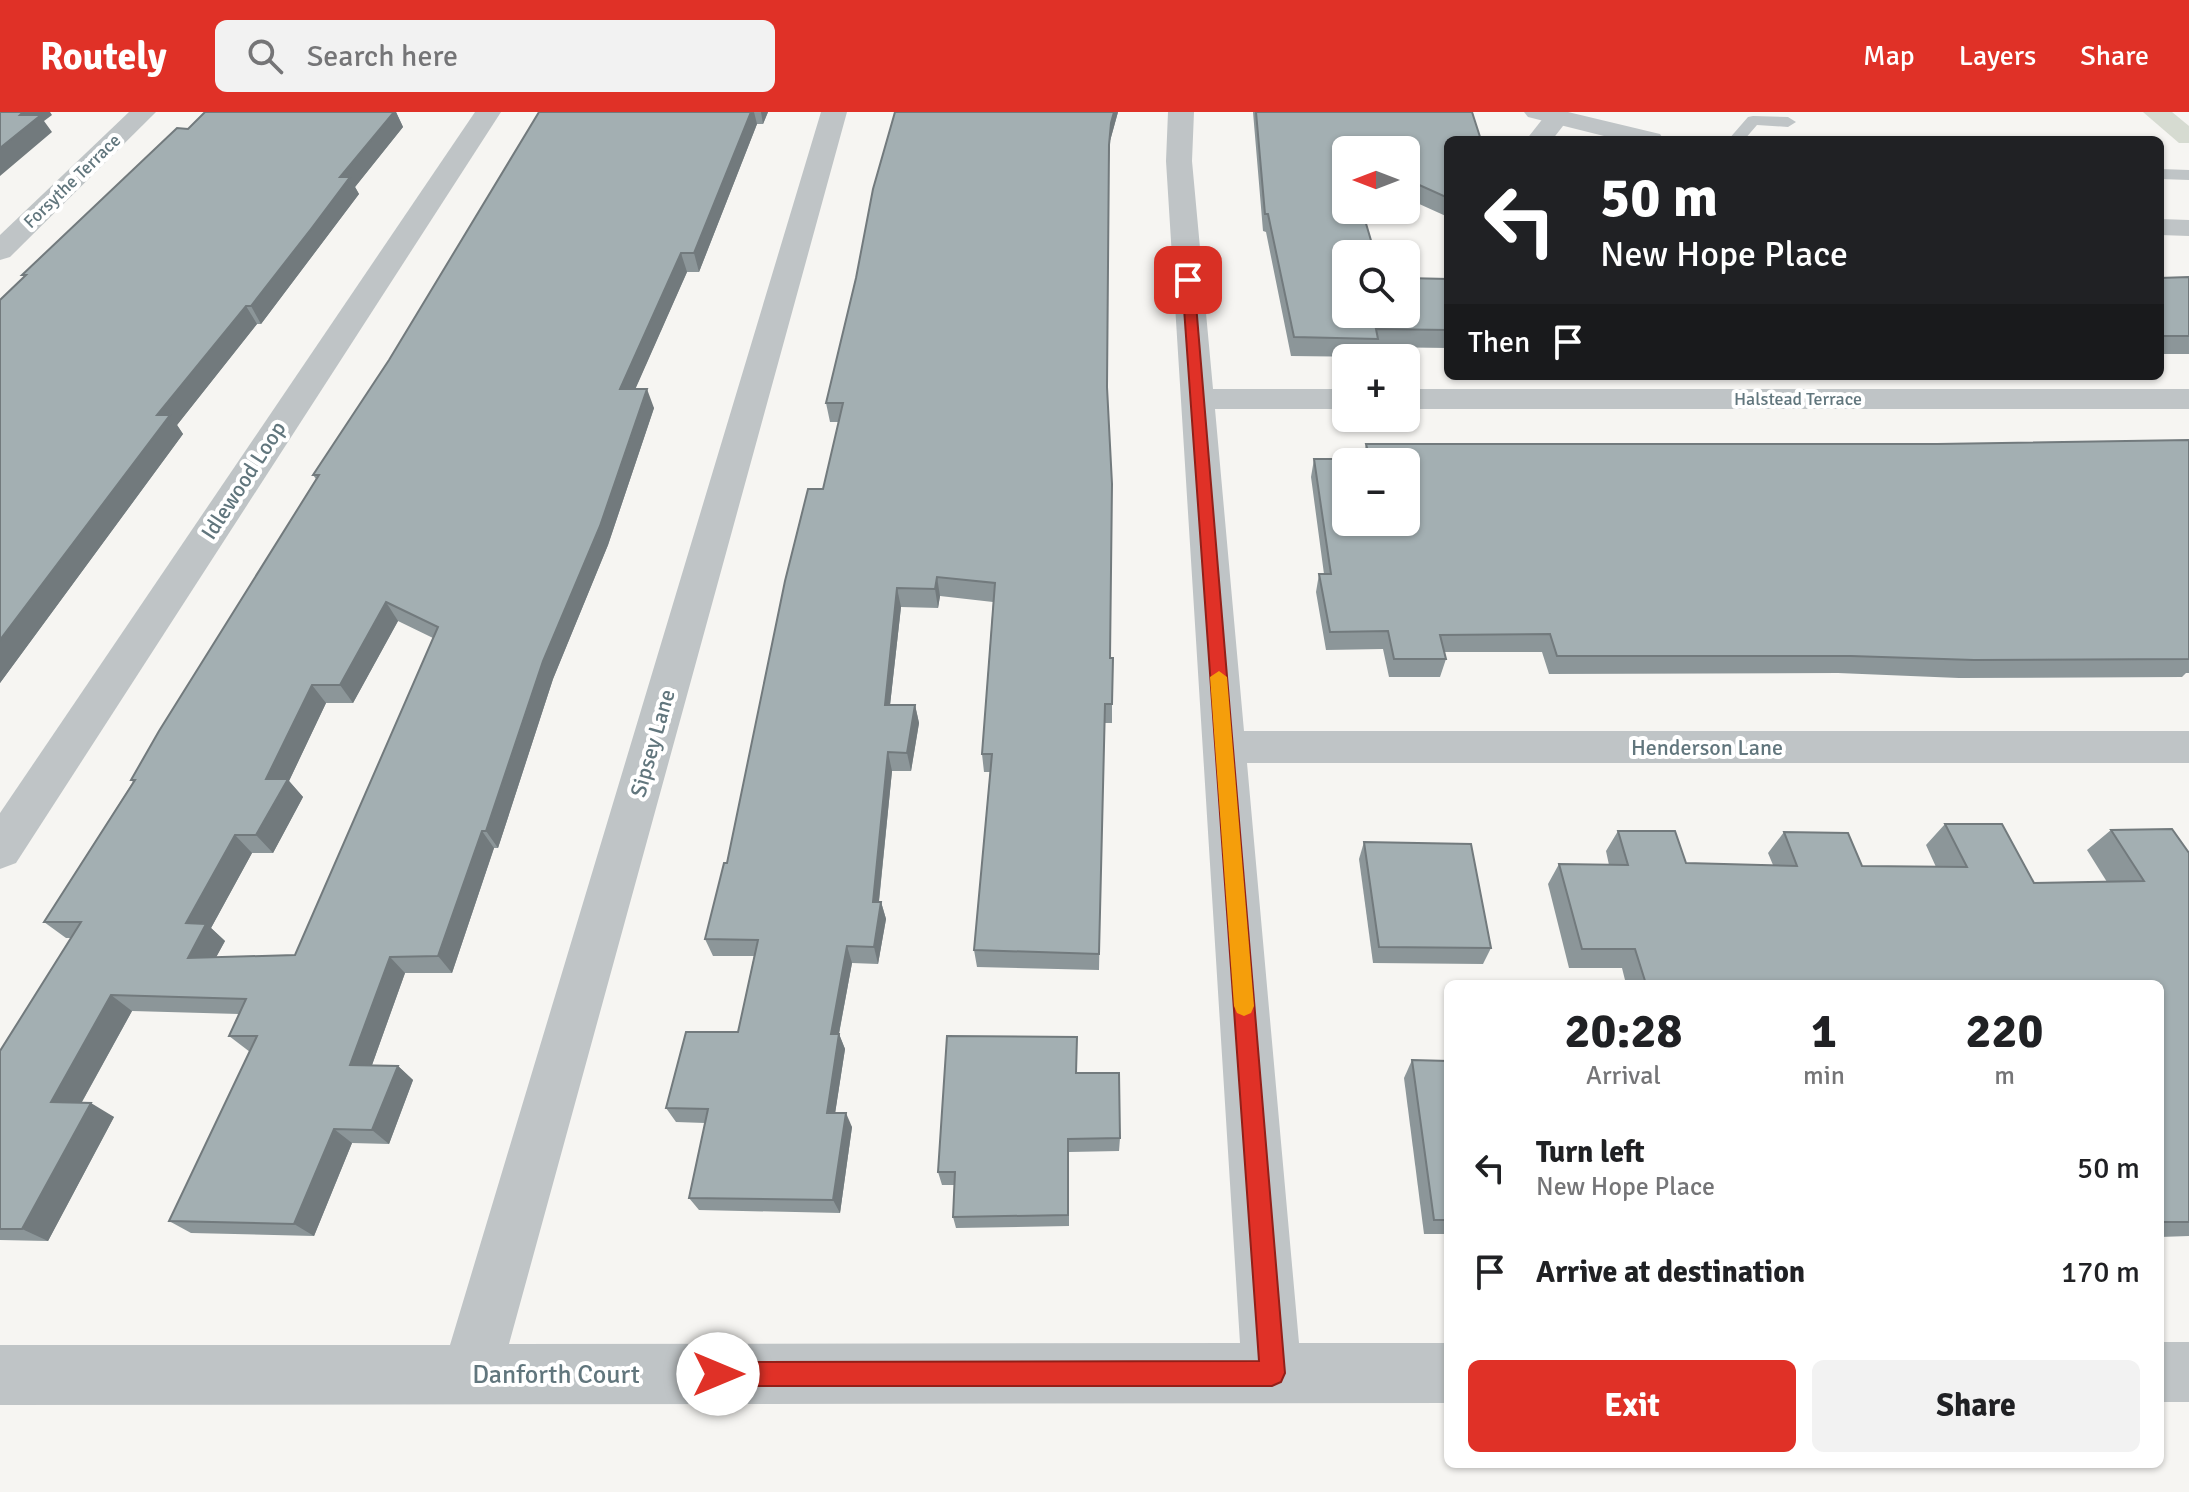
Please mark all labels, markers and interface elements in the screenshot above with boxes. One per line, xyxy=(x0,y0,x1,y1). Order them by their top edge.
search box xyxy=(215,20,775,92)
text: Routely xyxy=(40,33,167,80)
icon: search xyxy=(243,34,287,78)
text: Search here xyxy=(307,38,458,75)
text: Map xyxy=(1863,39,1915,73)
text: Layers xyxy=(1959,39,2036,73)
text: Share xyxy=(2080,39,2149,73)
street label: Forsythe Terrace xyxy=(19,129,125,233)
north arrow xyxy=(1332,136,1420,224)
map controls xyxy=(1332,136,1420,536)
text: 50 m xyxy=(1600,163,1718,232)
icon: left xyxy=(1468,168,1572,272)
text: New Hope Place xyxy=(1600,232,1848,277)
button: search xyxy=(1332,240,1420,328)
pin xyxy=(1154,246,1222,314)
icon: arrive xyxy=(1166,258,1210,302)
icon: arrive xyxy=(1546,320,1590,364)
text: Then xyxy=(1468,324,1530,361)
button: + xyxy=(1332,344,1420,432)
street label: Halstead Terrace xyxy=(1734,388,1862,410)
street label: Idlewood Loop xyxy=(195,416,292,544)
button: − xyxy=(1332,448,1420,536)
street label: Sipsey Lane xyxy=(624,686,681,800)
street label: Henderson Lane xyxy=(1631,734,1783,761)
text: 20:28 xyxy=(1565,1002,1682,1061)
text: 1 xyxy=(1811,1002,1837,1061)
text: 220 xyxy=(1966,1002,2043,1061)
text: Arrival xyxy=(1586,1060,1661,1092)
text: min xyxy=(1803,1060,1845,1092)
text: m xyxy=(1994,1060,2015,1092)
text: Turn left xyxy=(1536,1134,1645,1171)
icon: left xyxy=(1468,1146,1512,1190)
text: 50 m xyxy=(2077,1150,2140,1187)
text: New Hope Place xyxy=(1536,1171,1715,1203)
icon: arrive xyxy=(1468,1250,1512,1294)
text: Arrive at destination xyxy=(1536,1254,1805,1291)
text: 170 m xyxy=(2061,1254,2140,1291)
position arrow xyxy=(676,1332,760,1416)
street label: Danforth Court xyxy=(472,1359,640,1391)
button: Exit xyxy=(1468,1360,1796,1452)
button: Share xyxy=(1812,1360,2140,1452)

